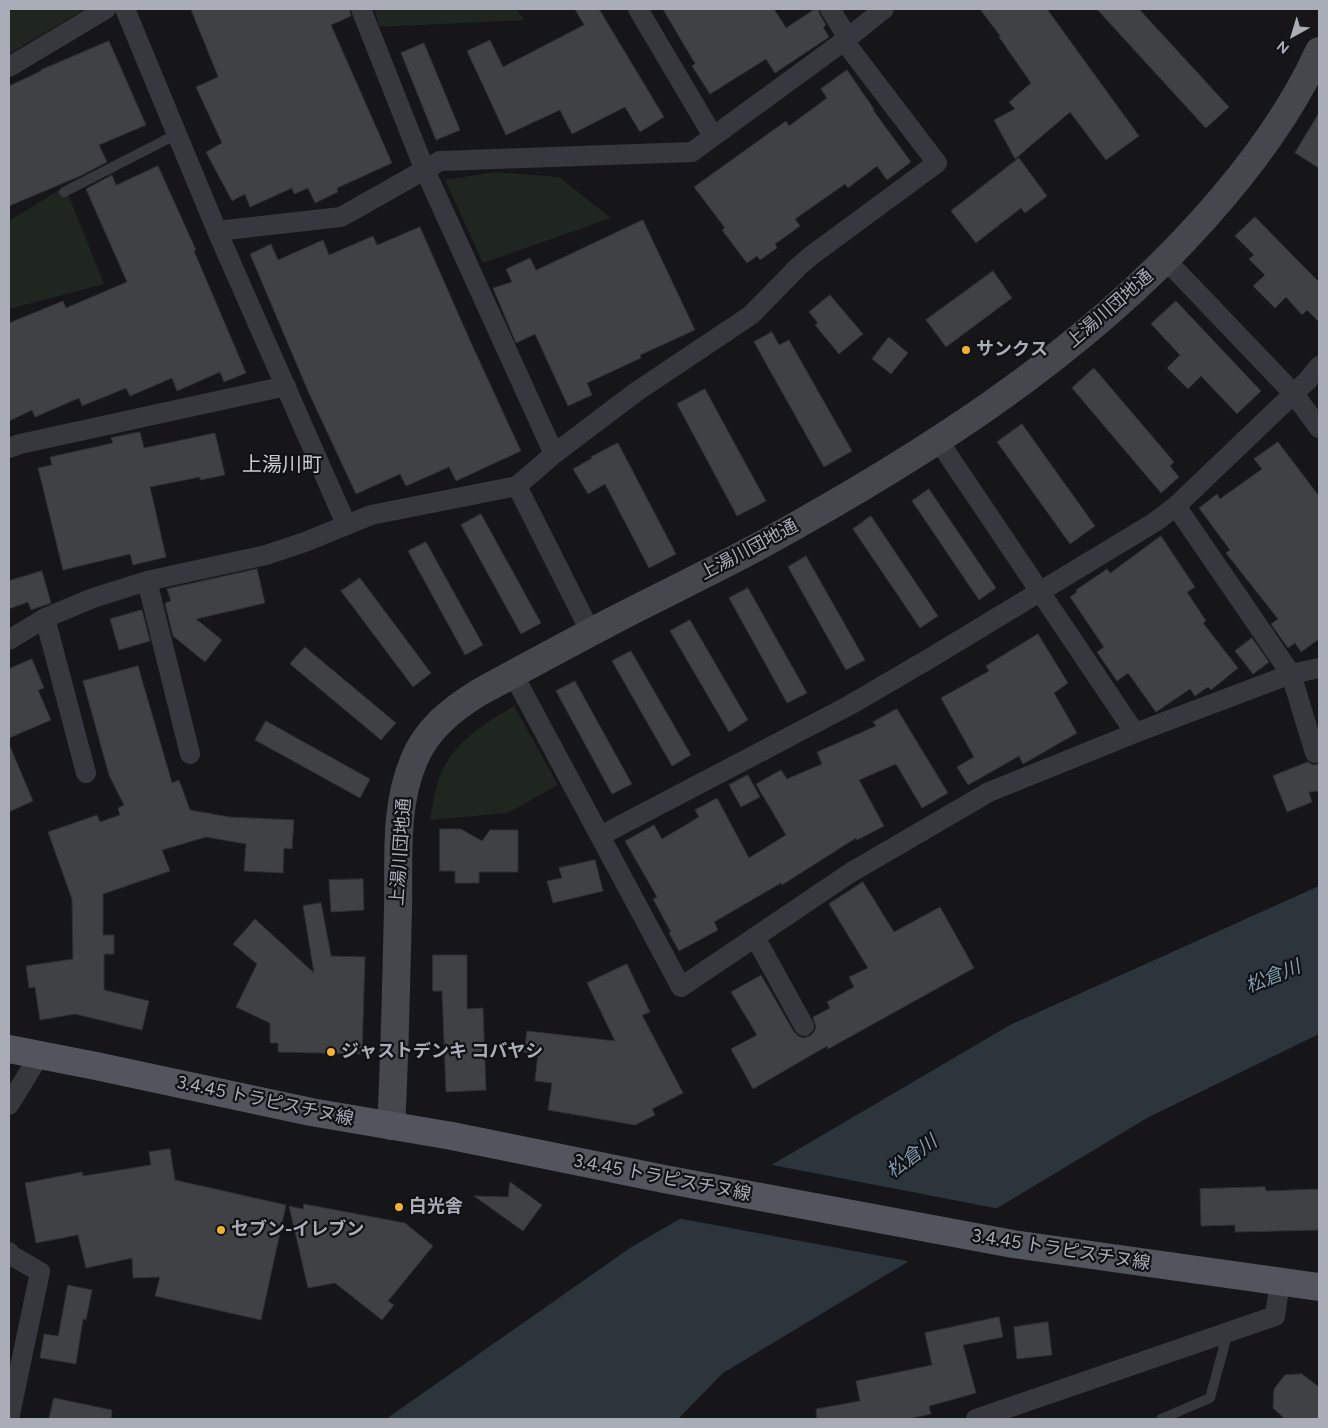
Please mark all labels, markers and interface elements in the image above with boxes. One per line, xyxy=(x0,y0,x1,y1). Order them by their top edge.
north arrow xyxy=(1268,10,1318,60)
text: N xyxy=(1274,37,1293,57)
street label: 上湯川団地通 xyxy=(1062,265,1158,353)
place label: サンクス xyxy=(976,339,1048,361)
marker: サンクス xyxy=(960,344,972,356)
district label: 上湯川町 xyxy=(242,453,322,477)
street label: 上湯川団地通 xyxy=(696,515,802,585)
street label: 上湯川団地通 xyxy=(386,797,416,907)
water label: 松倉川 xyxy=(1242,956,1304,998)
place label: ジャストデンキ コバヤシ xyxy=(341,1041,543,1063)
marker: ジャストデンキ コバヤシ xyxy=(325,1046,337,1058)
street label: 3.4.45 トラピスチヌ線 xyxy=(175,1072,355,1130)
water label: 松倉川 xyxy=(882,1131,942,1183)
street label: 3.4.45 トラピスチヌ線 xyxy=(571,1150,753,1206)
place label: 白光舎 xyxy=(409,1196,463,1218)
marker: 白光舎 xyxy=(393,1201,405,1213)
place label: セブン-イレブン xyxy=(231,1219,364,1241)
marker: セブン-イレブン xyxy=(215,1224,227,1236)
street label: 3.4.45 トラピスチヌ線 xyxy=(970,1225,1152,1275)

